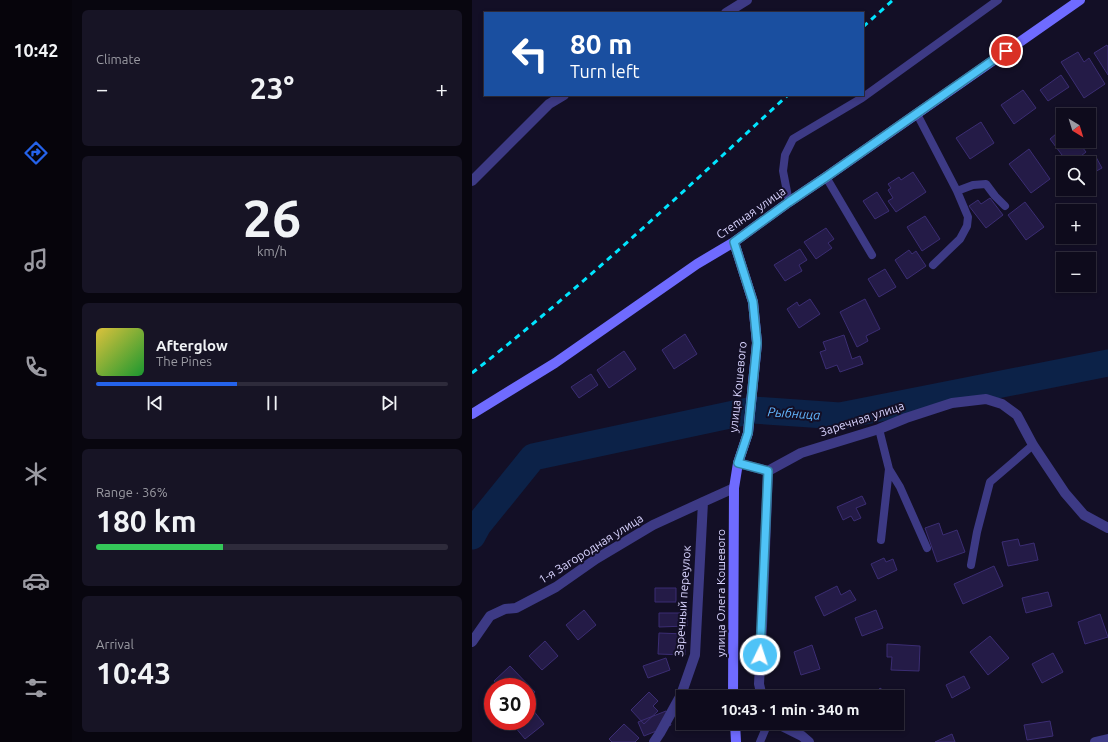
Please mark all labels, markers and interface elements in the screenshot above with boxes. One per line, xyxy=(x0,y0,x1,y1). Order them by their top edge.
icon: left xyxy=(504,28,556,80)
text: 80 m xyxy=(570,28,632,59)
pin xyxy=(989,34,1023,68)
text: 10:42 xyxy=(13,40,59,60)
icon: arrive xyxy=(995,40,1017,62)
text: Climate xyxy=(96,52,141,66)
text: Turn left xyxy=(570,61,640,81)
text: 23° xyxy=(250,71,294,105)
text: − xyxy=(96,76,108,101)
text: + xyxy=(436,76,448,101)
north arrow xyxy=(1056,108,1096,148)
map controls xyxy=(1056,108,1096,292)
icon: directions xyxy=(22,139,50,167)
button: search xyxy=(1056,156,1096,196)
street label: Степная улица xyxy=(714,184,788,241)
text: 26 xyxy=(243,189,301,247)
button: + xyxy=(1056,204,1096,244)
text: km/h xyxy=(257,244,287,258)
icon: music xyxy=(22,246,50,274)
button: − xyxy=(1056,252,1096,292)
text: Afterglow xyxy=(156,337,228,354)
street label: улица Кошевого xyxy=(726,341,749,433)
icon: phone xyxy=(22,353,50,381)
text: The Pines xyxy=(156,354,212,368)
icon: previous xyxy=(144,392,166,414)
icon: pause xyxy=(261,392,283,414)
icon: next xyxy=(378,392,400,414)
street label: Заречная улица xyxy=(818,399,906,438)
water label: Рыбница xyxy=(767,404,821,422)
icon: climate xyxy=(22,460,50,488)
text: Range · 36% xyxy=(96,485,168,499)
text: 180 km xyxy=(96,504,197,538)
street label: 1-я Загородная улица xyxy=(536,511,645,586)
street label: улица Олега Кошевого xyxy=(714,529,727,657)
street label: Заречный переулок xyxy=(672,545,693,657)
icon: car xyxy=(22,567,50,595)
position arrow xyxy=(739,634,781,676)
text: Arrival xyxy=(96,637,134,651)
text: 10:43 xyxy=(96,656,171,690)
icon: filters xyxy=(22,674,50,702)
speed limit sign: 30 xyxy=(484,678,536,730)
text: 10:43 · 1 min · 340 m xyxy=(721,701,859,718)

